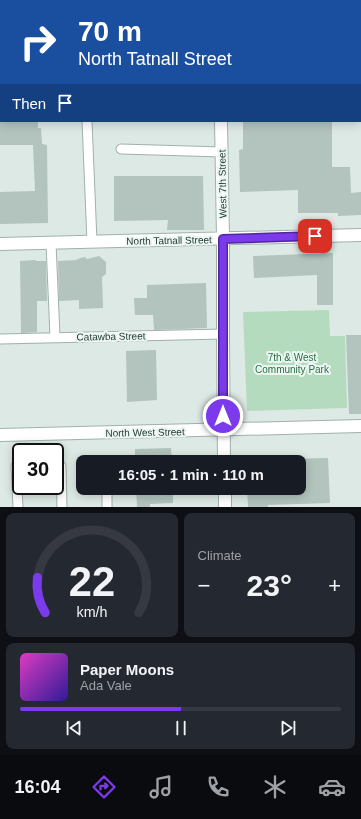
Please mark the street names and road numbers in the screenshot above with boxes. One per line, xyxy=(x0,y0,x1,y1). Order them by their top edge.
street label: West 7th Street xyxy=(216,149,229,218)
street label: North Tatnall Street xyxy=(126,234,212,247)
street label: Catawba Street xyxy=(76,330,146,343)
street label: North West Street xyxy=(105,426,185,439)

